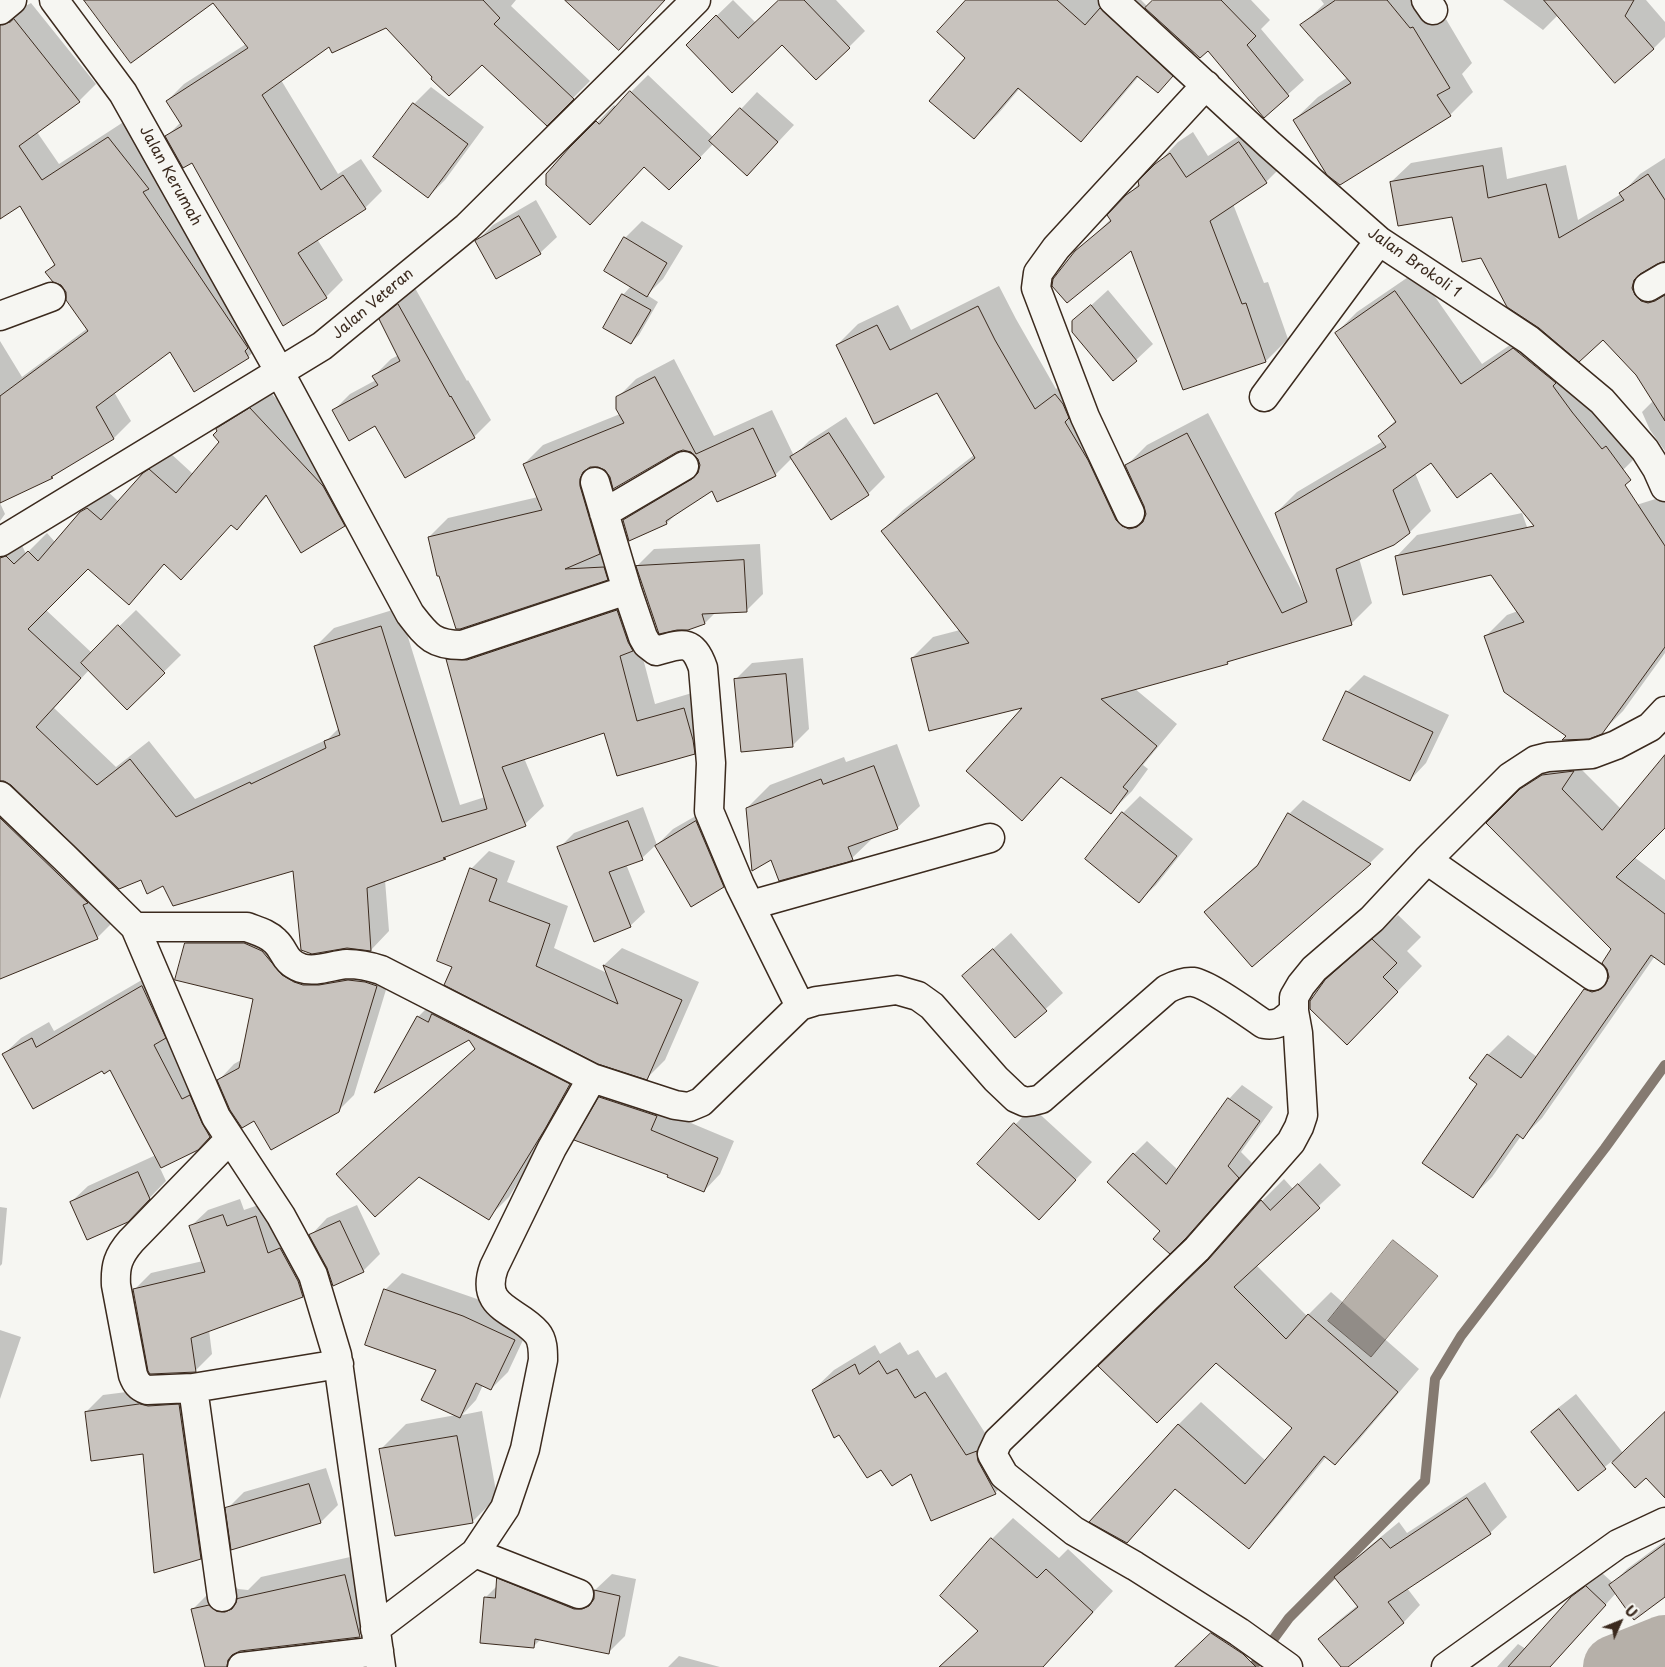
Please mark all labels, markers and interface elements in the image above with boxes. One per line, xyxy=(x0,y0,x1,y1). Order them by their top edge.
street label: Jalan Kerumah xyxy=(135,123,205,229)
street label: Jalan Brokoli 1 xyxy=(1364,224,1464,302)
street label: Jalan Veteran xyxy=(329,265,417,343)
north arrow xyxy=(1595,1597,1645,1647)
text: U xyxy=(1620,1600,1642,1622)

